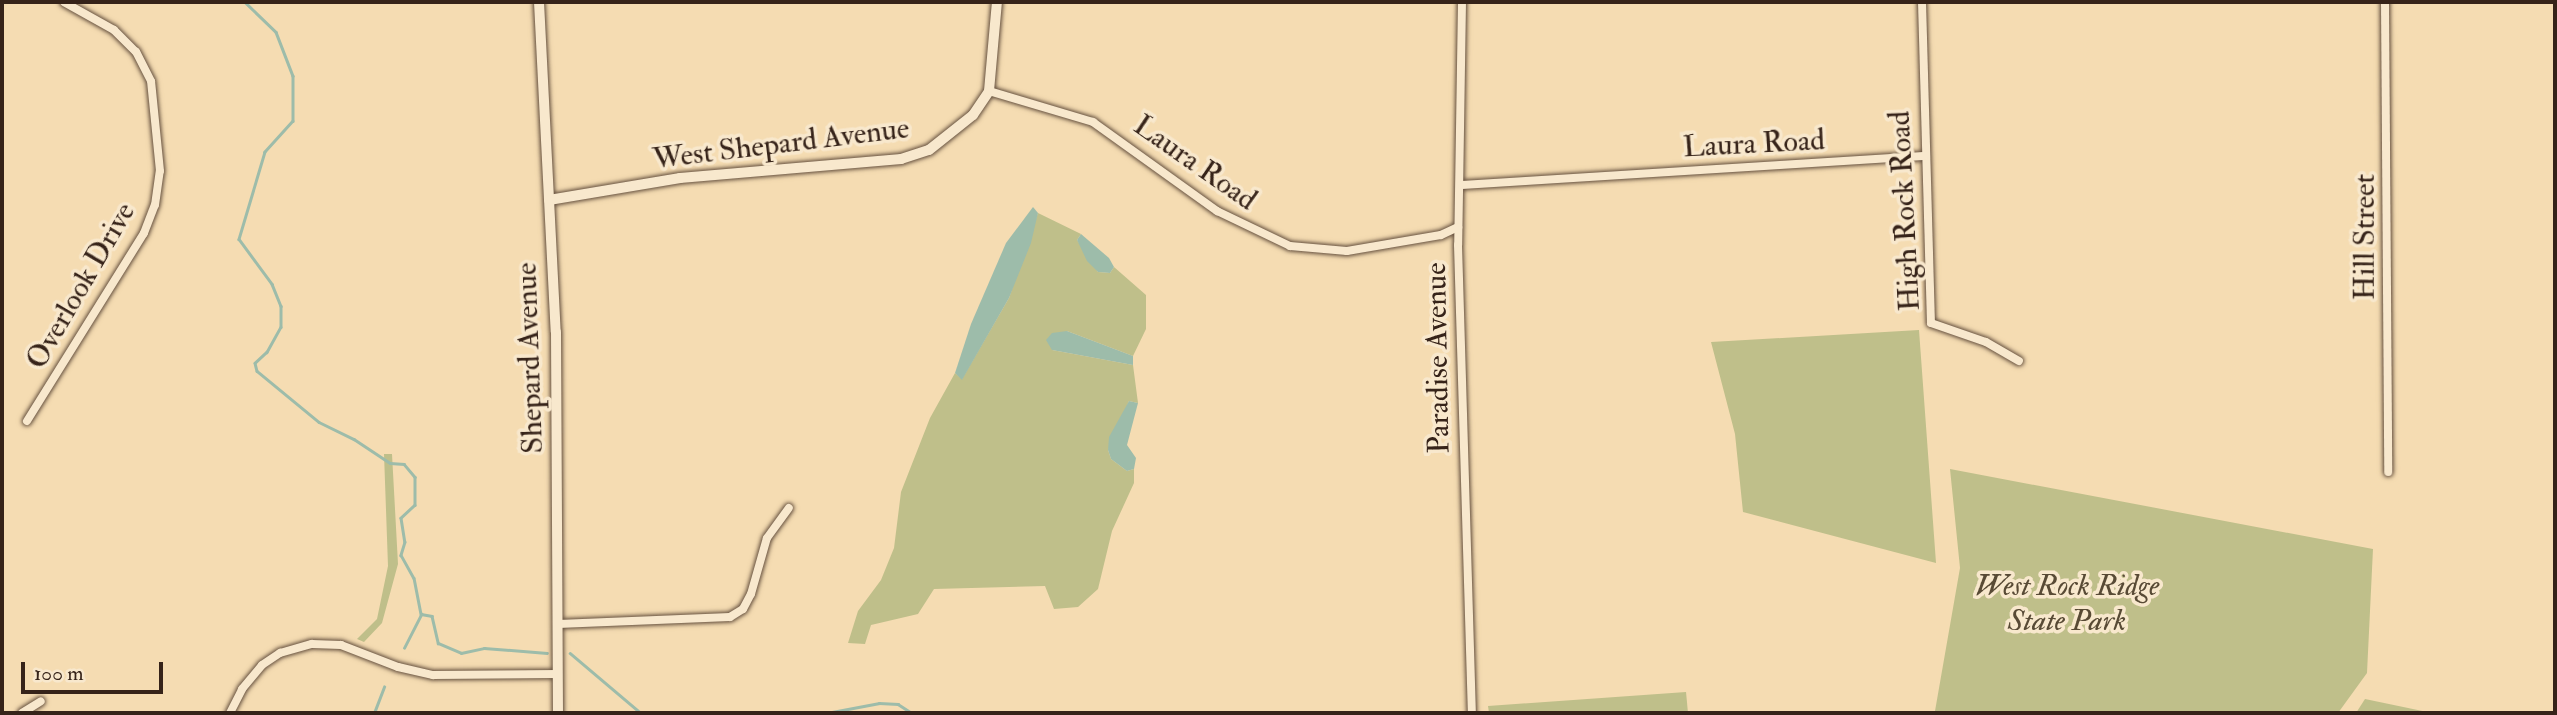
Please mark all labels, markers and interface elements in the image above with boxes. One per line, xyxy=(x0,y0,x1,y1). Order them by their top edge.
street label: Laura Road xyxy=(1126,107,1264,219)
street label: West Shepard Avenue xyxy=(651,110,911,178)
street label: High Rock Road xyxy=(1882,110,1928,312)
street label: Laura Road xyxy=(1682,122,1826,166)
street label: Hill Street xyxy=(2347,174,2383,300)
street label: Overlook Drive xyxy=(19,196,143,376)
street label: Shepard Avenue xyxy=(509,262,551,454)
street label: Paradise Avenue xyxy=(1418,262,1458,454)
park label: West Rock Ridge State Park xyxy=(1975,568,2159,638)
scale bar xyxy=(24,648,166,692)
text: 100 m xyxy=(34,660,84,687)

